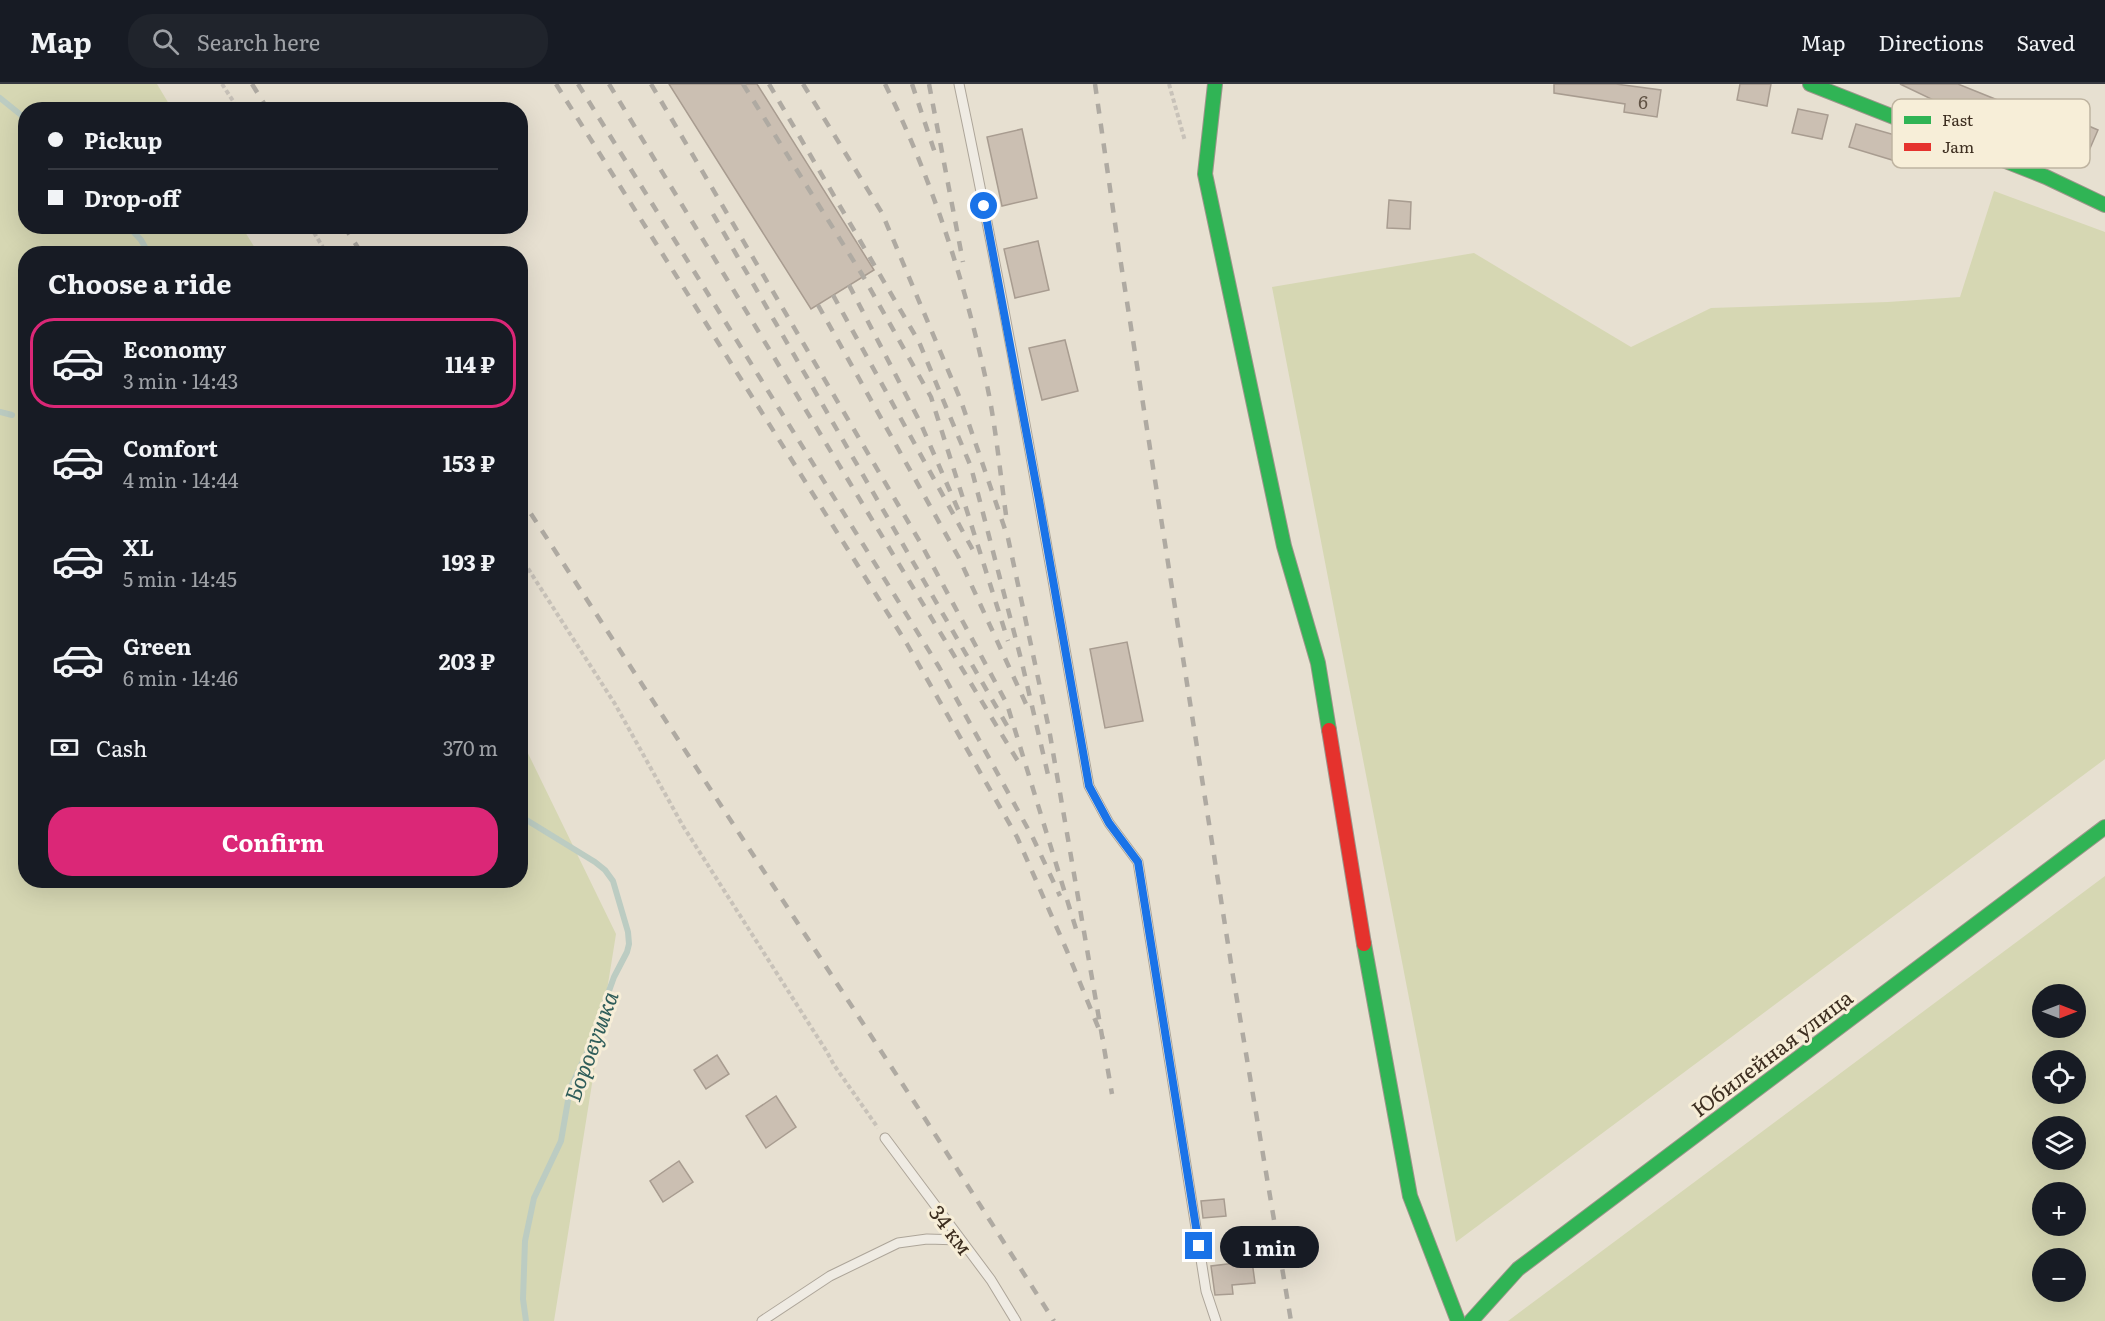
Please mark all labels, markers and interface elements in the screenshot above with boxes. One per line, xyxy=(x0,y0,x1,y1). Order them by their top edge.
search box xyxy=(128,14,548,68)
text: Map xyxy=(30,20,92,62)
icon: search xyxy=(149,25,182,58)
text: Search here xyxy=(197,25,320,58)
text: Map xyxy=(1801,26,1846,57)
text: Directions xyxy=(1879,26,1984,57)
text: Saved xyxy=(2017,26,2075,57)
house number: 6 xyxy=(1638,88,1648,115)
legend xyxy=(1892,99,2090,168)
text: Fast xyxy=(1942,107,1974,131)
text: Pickup xyxy=(84,123,162,156)
text: Jam xyxy=(1942,134,1975,158)
text: Drop-off xyxy=(84,181,180,214)
route start xyxy=(970,192,997,219)
text: Choose a ride xyxy=(48,262,231,302)
text: Economy xyxy=(123,332,226,365)
icon: car xyxy=(51,336,105,390)
text: 114 ₽ xyxy=(445,347,495,380)
text: 3 min · 14:43 xyxy=(123,365,238,395)
text: Comfort xyxy=(123,431,218,464)
icon: car xyxy=(51,435,105,489)
text: 153 ₽ xyxy=(443,446,495,479)
text: 4 min · 14:44 xyxy=(123,464,239,494)
text: XL xyxy=(123,530,154,563)
icon: car xyxy=(51,534,105,588)
text: 193 ₽ xyxy=(442,545,495,578)
text: 5 min · 14:45 xyxy=(123,563,237,593)
text: Green xyxy=(123,629,192,662)
icon: car xyxy=(51,633,105,687)
text: 203 ₽ xyxy=(439,644,495,677)
text: 6 min · 14:46 xyxy=(123,662,238,692)
icon: cash xyxy=(48,731,81,764)
text: Cash xyxy=(96,731,147,764)
text: 370 m xyxy=(443,732,498,762)
button: Confirm xyxy=(48,807,498,876)
street label: Юбилейная улица xyxy=(1684,981,1859,1123)
north arrow xyxy=(2032,984,2086,1038)
map controls xyxy=(2032,984,2086,1302)
water label: Боровушка xyxy=(555,986,625,1106)
button: locate xyxy=(2032,1050,2086,1104)
button: layers xyxy=(2032,1116,2086,1170)
button: + xyxy=(2032,1182,2086,1236)
street label: 34 км xyxy=(923,1197,981,1261)
callout: 1 min xyxy=(1220,1225,1319,1267)
route end xyxy=(1185,1232,1212,1259)
text: 1 min xyxy=(1243,1232,1296,1262)
button: − xyxy=(2032,1248,2086,1302)

